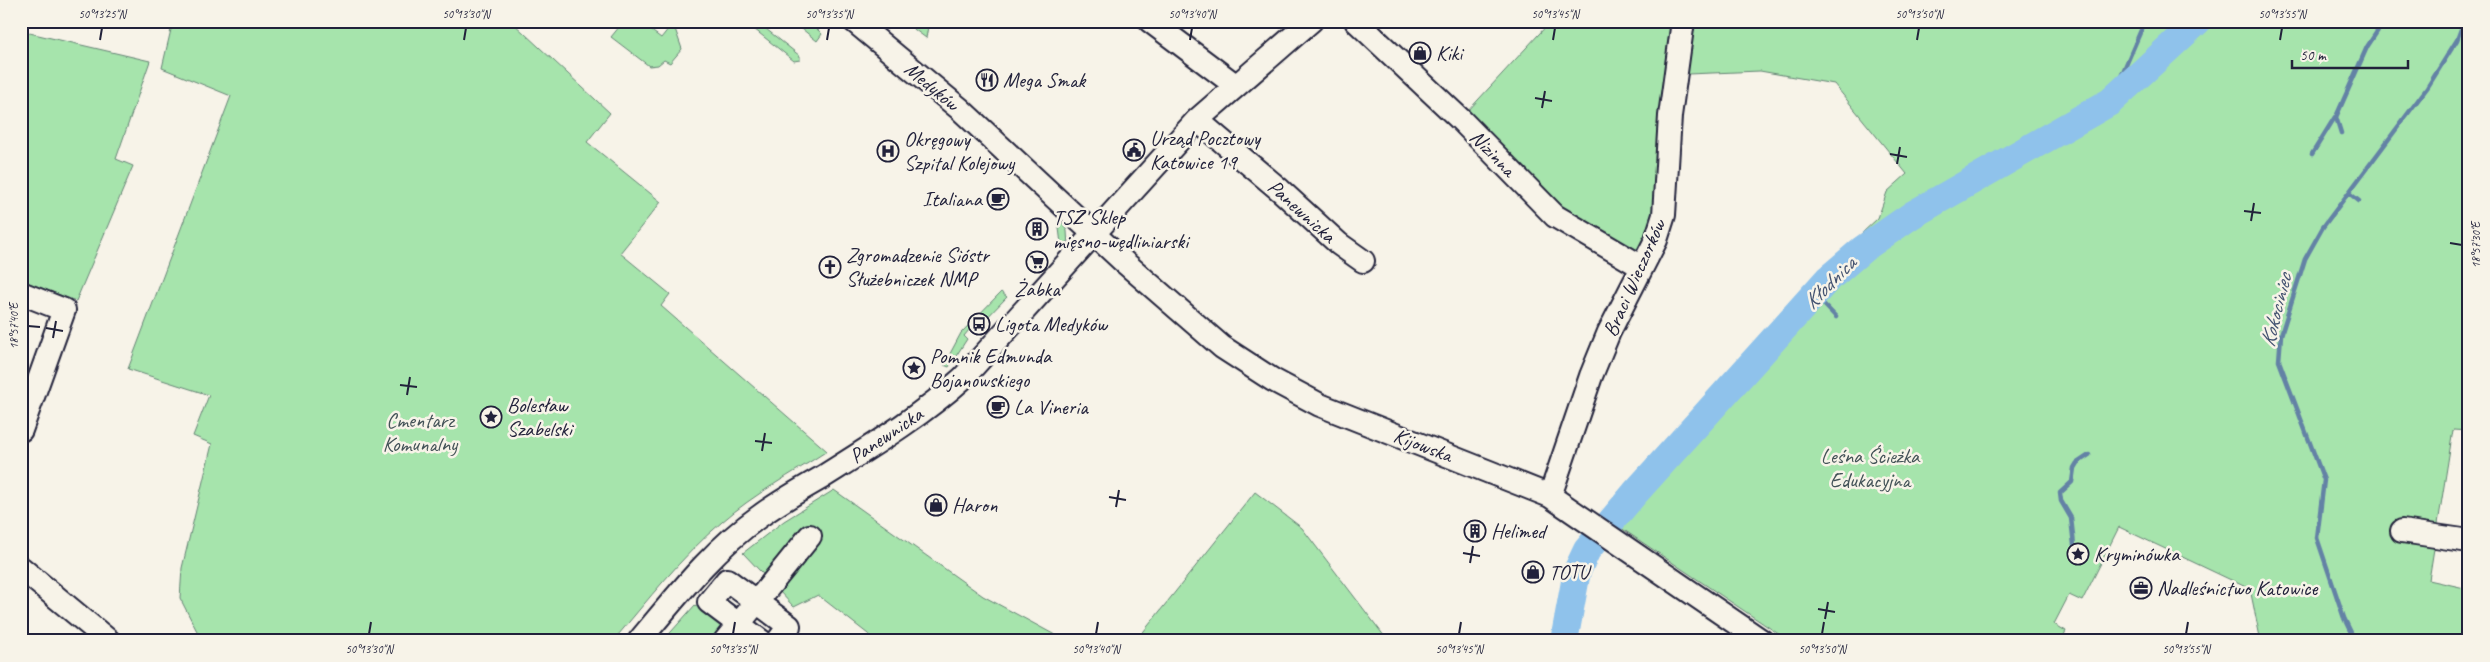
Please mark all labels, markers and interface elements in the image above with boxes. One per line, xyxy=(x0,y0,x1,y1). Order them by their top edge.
text: 50°13'25"N xyxy=(78,6,127,22)
text: 50°13'30"N xyxy=(442,6,491,22)
text: 50°13'35"N xyxy=(805,6,854,22)
text: 50°13'40"N xyxy=(1168,6,1217,22)
text: 50°13'45"N xyxy=(1531,6,1580,22)
text: 50°13'50"N xyxy=(1895,6,1944,22)
text: 50°13'55"N xyxy=(2258,6,2307,22)
scale bar xyxy=(2292,38,2409,70)
place label: Kiki xyxy=(1436,40,1465,66)
shop icon: Kiki xyxy=(1408,41,1432,65)
text: 50 m xyxy=(2300,46,2327,65)
street label: Medyków xyxy=(899,56,966,118)
place label: Mega Smak xyxy=(1003,67,1087,93)
restaurant icon: Mega Smak xyxy=(975,68,999,92)
street label: Nizinna xyxy=(1465,124,1523,184)
place label: Urząd Pocztowy Katowice 19 xyxy=(1150,125,1262,175)
place label: Okręgowy Szpital Kolejowy xyxy=(904,126,1016,176)
public building icon: Urząd Pocztowy Katowice 19 xyxy=(1122,138,1146,162)
hospital icon: Okręgowy Szpital Kolejowy xyxy=(876,139,900,163)
street label: Panewnicka xyxy=(1263,174,1343,250)
place label: Italiana xyxy=(923,186,984,212)
cafe icon: Italiana xyxy=(986,187,1010,211)
place label: TSZ Sklep mięsno-wędliniarski xyxy=(1053,204,1191,254)
street label: Braci Wieczorków xyxy=(1597,214,1672,340)
building icon: TSZ Sklep mięsno-wędliniarski xyxy=(1025,217,1049,241)
text: 18°57'30"E xyxy=(2468,220,2484,268)
place label: Zgromadzenie Sióstr Służebniczek NMP xyxy=(846,242,990,292)
water label: Kłodnica xyxy=(1797,248,1864,315)
supermarket icon: Żabka xyxy=(1025,250,1049,274)
church icon: Zgromadzenie Sióstr Służebniczek NMP xyxy=(818,255,842,279)
water label: Kokociniec xyxy=(2253,268,2299,350)
place label: Żabka xyxy=(1014,276,1061,302)
text: 18°57'40"E xyxy=(6,301,22,349)
place label: Ligota Medyków xyxy=(995,311,1109,337)
bus stop icon: Ligota Medyków xyxy=(967,312,991,336)
place label: Pomnik Edmunda Bojanowskiego xyxy=(930,343,1053,393)
place icon: Pomnik Edmunda Bojanowskiego xyxy=(902,356,926,380)
place label: Bolesław Szabelski xyxy=(507,392,575,442)
place label: La Vineria xyxy=(1014,394,1089,420)
cafe icon: La Vineria xyxy=(986,395,1010,419)
street label: Panewnicka xyxy=(844,400,929,469)
place icon: Bolesław Szabelski xyxy=(479,405,503,429)
park label: Cmentarz Komunalny xyxy=(383,407,459,457)
street label: Kijowska xyxy=(1390,422,1458,469)
park label: Leśna Ścieżka Edukacyjna xyxy=(1821,443,1921,493)
place label: Haron xyxy=(952,492,998,518)
shop icon: Haron xyxy=(924,493,948,517)
place label: Helimed xyxy=(1491,518,1548,544)
building icon: Helimed xyxy=(1463,519,1487,543)
place label: Kryminówka xyxy=(2094,541,2181,567)
place icon: Kryminówka xyxy=(2066,542,2090,566)
place label: TOTU xyxy=(1549,559,1592,585)
shop icon: TOTU xyxy=(1521,560,1545,584)
place label: Nadleśnictwo Katowice xyxy=(2157,575,2318,601)
office icon: Nadleśnictwo Katowice xyxy=(2129,576,2153,600)
text: 50°13'30"N xyxy=(345,641,394,657)
text: 50°13'35"N xyxy=(709,641,758,657)
text: 50°13'40"N xyxy=(1072,641,1121,657)
text: 50°13'45"N xyxy=(1435,641,1484,657)
text: 50°13'50"N xyxy=(1798,641,1847,657)
text: 50°13'55"N xyxy=(2162,641,2211,657)

